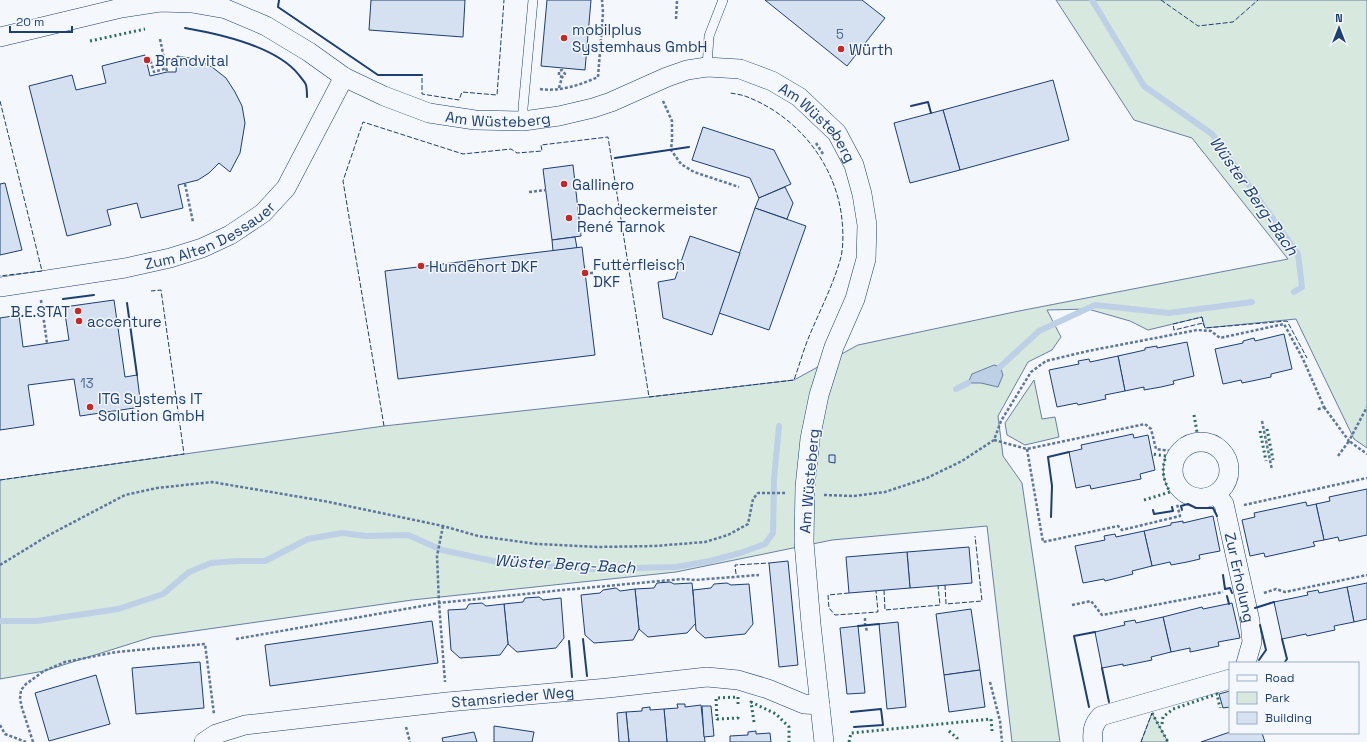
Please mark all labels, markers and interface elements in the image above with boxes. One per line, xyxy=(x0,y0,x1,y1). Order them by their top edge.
scale bar xyxy=(10,8,72,34)
north arrow xyxy=(1319,8,1359,48)
text: N xyxy=(1335,11,1343,25)
text: 20 m xyxy=(16,14,44,30)
place label: mobilplus Systemhaus GmbH xyxy=(572,20,707,56)
house number: 5 xyxy=(836,26,844,43)
marker: mobilplus Systemhaus GmbH xyxy=(559,33,569,43)
place label: Würth xyxy=(849,40,893,59)
marker: Würth xyxy=(836,44,846,54)
place label: Brandvital xyxy=(155,51,229,70)
marker: Brandvital xyxy=(142,55,152,65)
street label: Am Wüsteberg xyxy=(776,78,860,165)
street label: Am Wüsteberg xyxy=(444,106,552,131)
water label: Wüster Berg-Bach xyxy=(1205,132,1304,261)
place label: Gallinero xyxy=(572,175,634,194)
marker: Gallinero xyxy=(559,179,569,189)
street label: Zum Alten Dessauer xyxy=(143,197,279,273)
place label: Dachdeckermeister René Tarnok xyxy=(577,200,718,236)
marker: Dachdeckermeister René Tarnok xyxy=(564,213,574,223)
place label: Futterfleisch DKF xyxy=(593,255,685,291)
place label: Hundehort DKF xyxy=(429,257,538,276)
marker: Hundehort DKF xyxy=(416,261,426,271)
marker: Futterfleisch DKF xyxy=(580,268,590,278)
place label: B.E.STAT xyxy=(10,302,70,321)
marker: B.E.STAT xyxy=(73,306,83,316)
place label: accenture xyxy=(87,312,162,331)
marker: accenture xyxy=(74,316,84,326)
house number: 13 xyxy=(80,375,94,392)
place label: ITG Systems IT Solution GmbH xyxy=(98,389,205,425)
marker: ITG Systems IT Solution GmbH xyxy=(85,402,95,412)
street label: Am Wüsteberg xyxy=(795,428,823,534)
street label: Zur Erholung xyxy=(1221,531,1260,624)
water label: Wüster Berg-Bach xyxy=(494,550,637,578)
legend xyxy=(1229,662,1359,734)
text: Road xyxy=(1265,670,1294,686)
street label: Stamsrieder Weg xyxy=(450,681,575,711)
text: Park xyxy=(1265,690,1290,706)
text: Building xyxy=(1265,710,1312,726)

